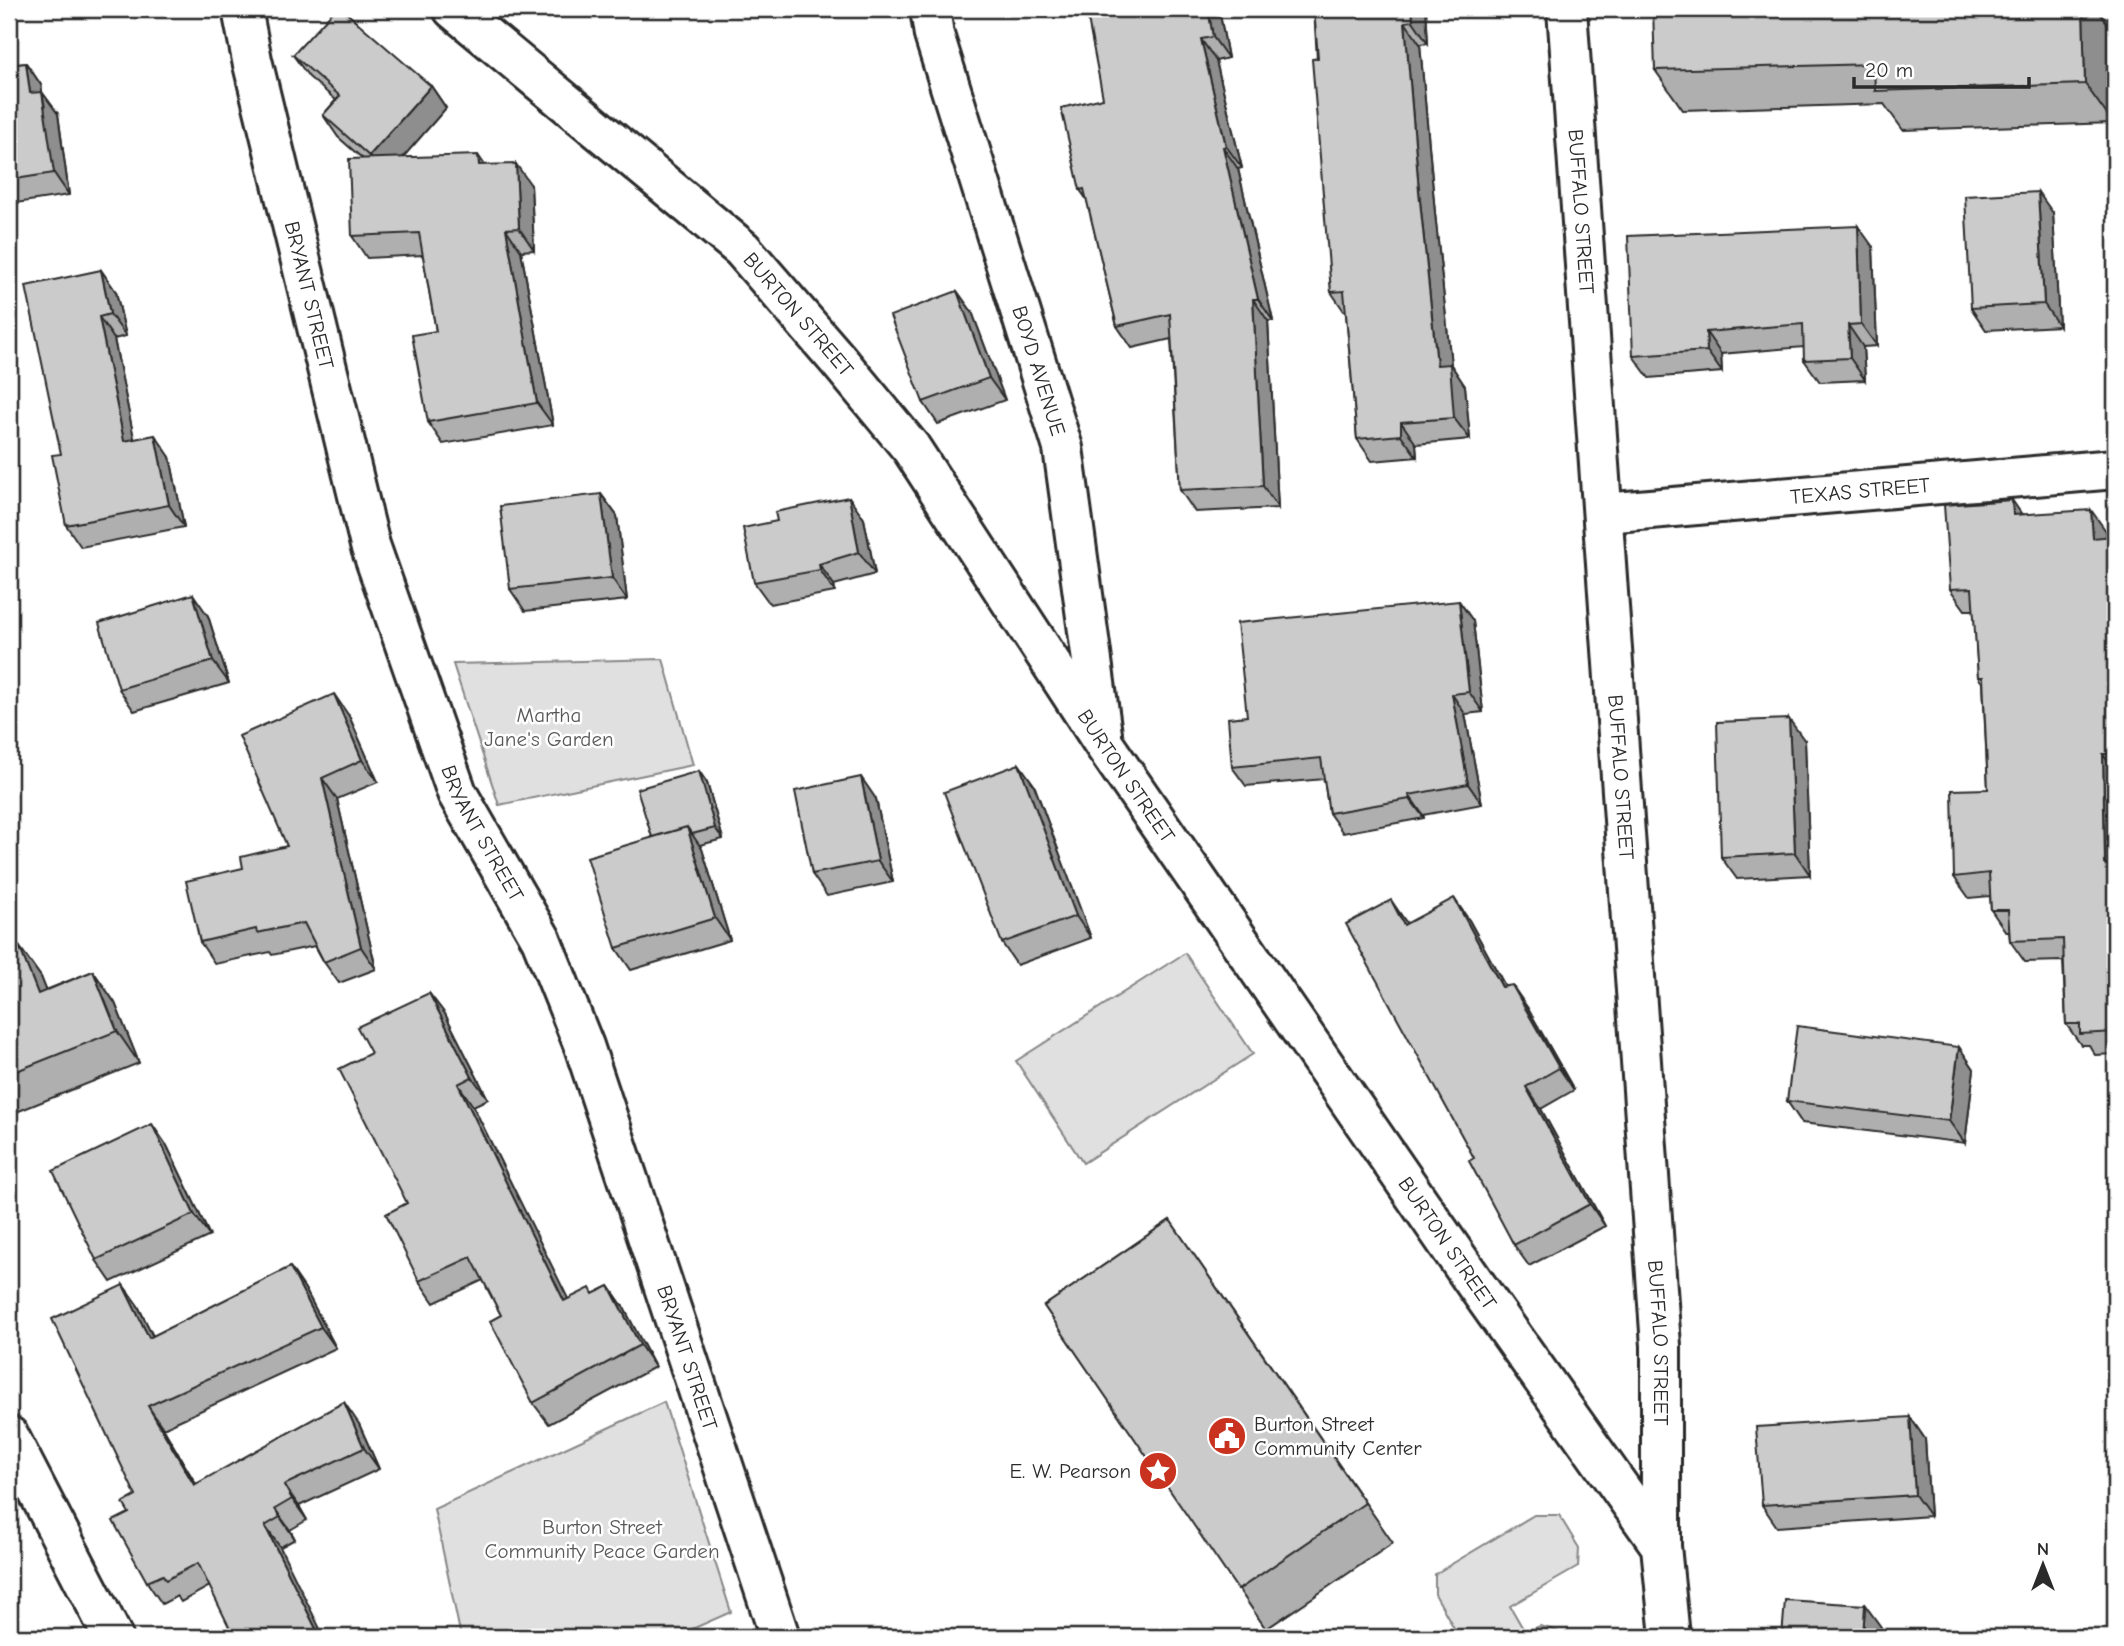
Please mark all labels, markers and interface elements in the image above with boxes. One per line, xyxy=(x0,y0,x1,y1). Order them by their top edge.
scale bar xyxy=(1854,46,2030,90)
text: 20 m xyxy=(1865,58,1913,82)
street label: BUFFALO STREET xyxy=(1563,128,1599,295)
street label: BRYANT STREET xyxy=(280,219,339,372)
street label: BURTON STREET xyxy=(738,248,858,381)
street label: BOYD AVENUE xyxy=(1007,303,1070,439)
street label: TEXAS STREET xyxy=(1789,473,1931,509)
street label: BUFFALO STREET xyxy=(1603,694,1639,861)
park label: Martha Jane's Garden xyxy=(484,703,614,751)
street label: BURTON STREET xyxy=(1072,705,1180,847)
street label: BRYANT STREET xyxy=(436,762,529,905)
street label: BURTON STREET xyxy=(1393,1172,1502,1314)
street label: BUFFALO STREET xyxy=(1643,1259,1673,1426)
street label: BRYANT STREET xyxy=(652,1282,723,1433)
place label: Burton Street Community Center xyxy=(1254,1412,1422,1460)
public building icon: Burton Street Community Center xyxy=(1206,1415,1248,1457)
place icon: E. W. Pearson xyxy=(1137,1450,1179,1492)
place label: E. W. Pearson xyxy=(1009,1459,1131,1483)
park label: Burton Street Community Peace Garden xyxy=(485,1515,720,1563)
north arrow xyxy=(2008,1530,2078,1600)
text: N xyxy=(2037,1538,2049,1560)

